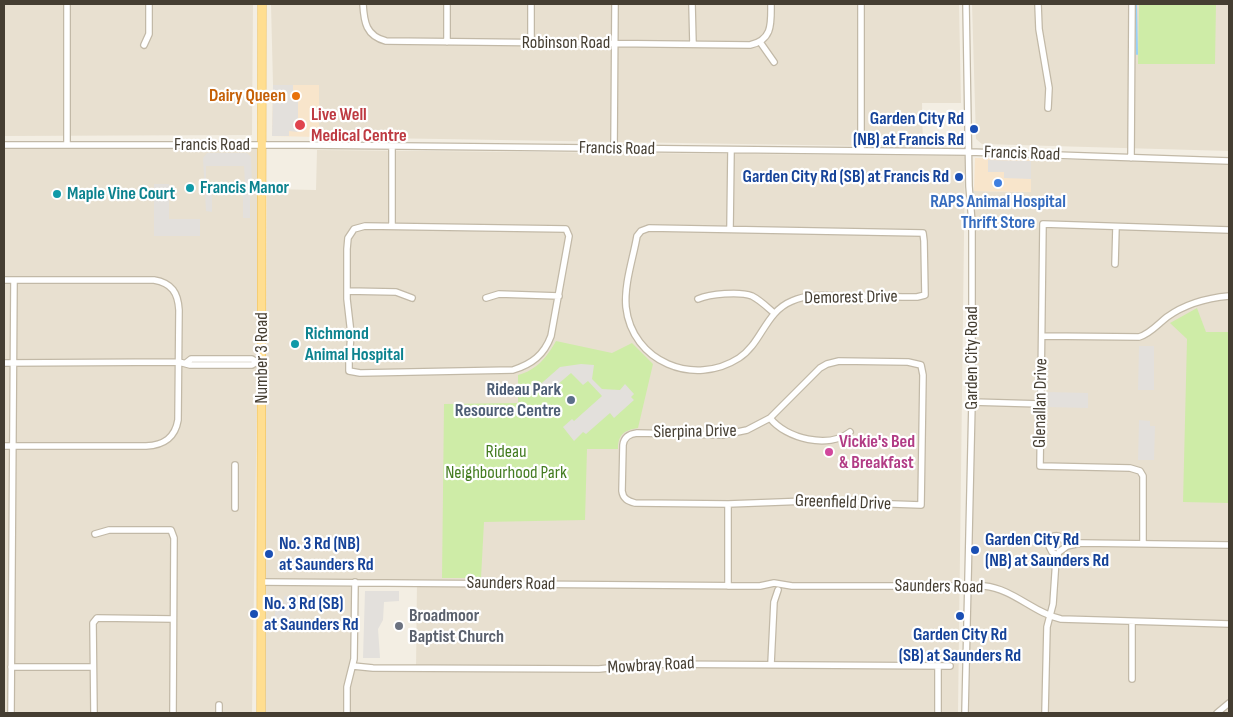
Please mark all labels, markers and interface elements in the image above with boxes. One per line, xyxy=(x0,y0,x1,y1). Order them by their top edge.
street label: Robinson Road xyxy=(522,32,610,54)
place label: Dairy Queen xyxy=(209,85,286,107)
marker: Dairy Queen xyxy=(290,90,302,102)
place label: Live Well Medical Centre xyxy=(311,104,407,146)
place label: Garden City Rd (NB) at Francis Rd xyxy=(853,108,964,150)
marker: Live Well Medical Centre xyxy=(293,118,307,132)
marker: Garden City Rd (NB) at Francis Rd xyxy=(968,123,980,135)
street label: Francis Road xyxy=(174,134,250,156)
street label: Francis Road xyxy=(579,138,655,160)
street label: Francis Road xyxy=(984,142,1060,166)
place label: Garden City Rd (SB) at Francis Rd xyxy=(743,166,949,188)
marker: Garden City Rd (SB) at Francis Rd xyxy=(953,171,965,183)
place label: Francis Manor xyxy=(200,177,289,199)
marker: RAPS Animal Hospital Thrift Store xyxy=(992,177,1004,189)
marker: Francis Manor xyxy=(184,182,196,194)
place label: Maple Vine Court xyxy=(67,183,175,205)
marker: Maple Vine Court xyxy=(51,188,63,200)
place label: RAPS Animal Hospital Thrift Store xyxy=(930,191,1066,233)
street label: Demorest Drive xyxy=(804,286,898,310)
street label: Garden City Road xyxy=(961,306,983,410)
street label: Number 3 Road xyxy=(251,312,273,404)
place label: Richmond Animal Hospital xyxy=(305,323,404,366)
marker: Richmond Animal Hospital xyxy=(289,338,301,350)
street label: Glenallan Drive xyxy=(1029,358,1053,448)
place label: Rideau Park Resource Centre xyxy=(455,379,561,422)
marker: Rideau Park Resource Centre xyxy=(565,394,577,406)
street label: Sierpina Drive xyxy=(653,420,737,444)
place label: Vickie's Bed & Breakfast xyxy=(839,431,915,474)
park label: Rideau Neighbourhood Park xyxy=(445,441,567,484)
marker: Vickie's Bed & Breakfast xyxy=(823,446,835,458)
street label: Greenfield Drive xyxy=(794,491,892,515)
place label: Garden City Rd (NB) at Saunders Rd xyxy=(985,529,1109,572)
place label: No. 3 Rd (NB) at Saunders Rd xyxy=(279,533,374,576)
marker: Garden City Rd (NB) at Saunders Rd xyxy=(969,544,981,556)
marker: No. 3 Rd (NB) at Saunders Rd xyxy=(263,548,275,560)
street label: Saunders Road xyxy=(466,572,556,596)
street label: Saunders Road xyxy=(894,575,984,599)
place label: No. 3 Rd (SB) at Saunders Rd xyxy=(264,593,359,636)
place label: Broadmoor Baptist Church xyxy=(409,605,504,648)
marker: No. 3 Rd (SB) at Saunders Rd xyxy=(248,608,260,620)
marker: Garden City Rd (SB) at Saunders Rd xyxy=(954,610,966,622)
marker: Broadmoor Baptist Church xyxy=(393,620,405,632)
place label: Garden City Rd (SB) at Saunders Rd xyxy=(899,624,1021,666)
street label: Mowbray Road xyxy=(607,653,695,679)

